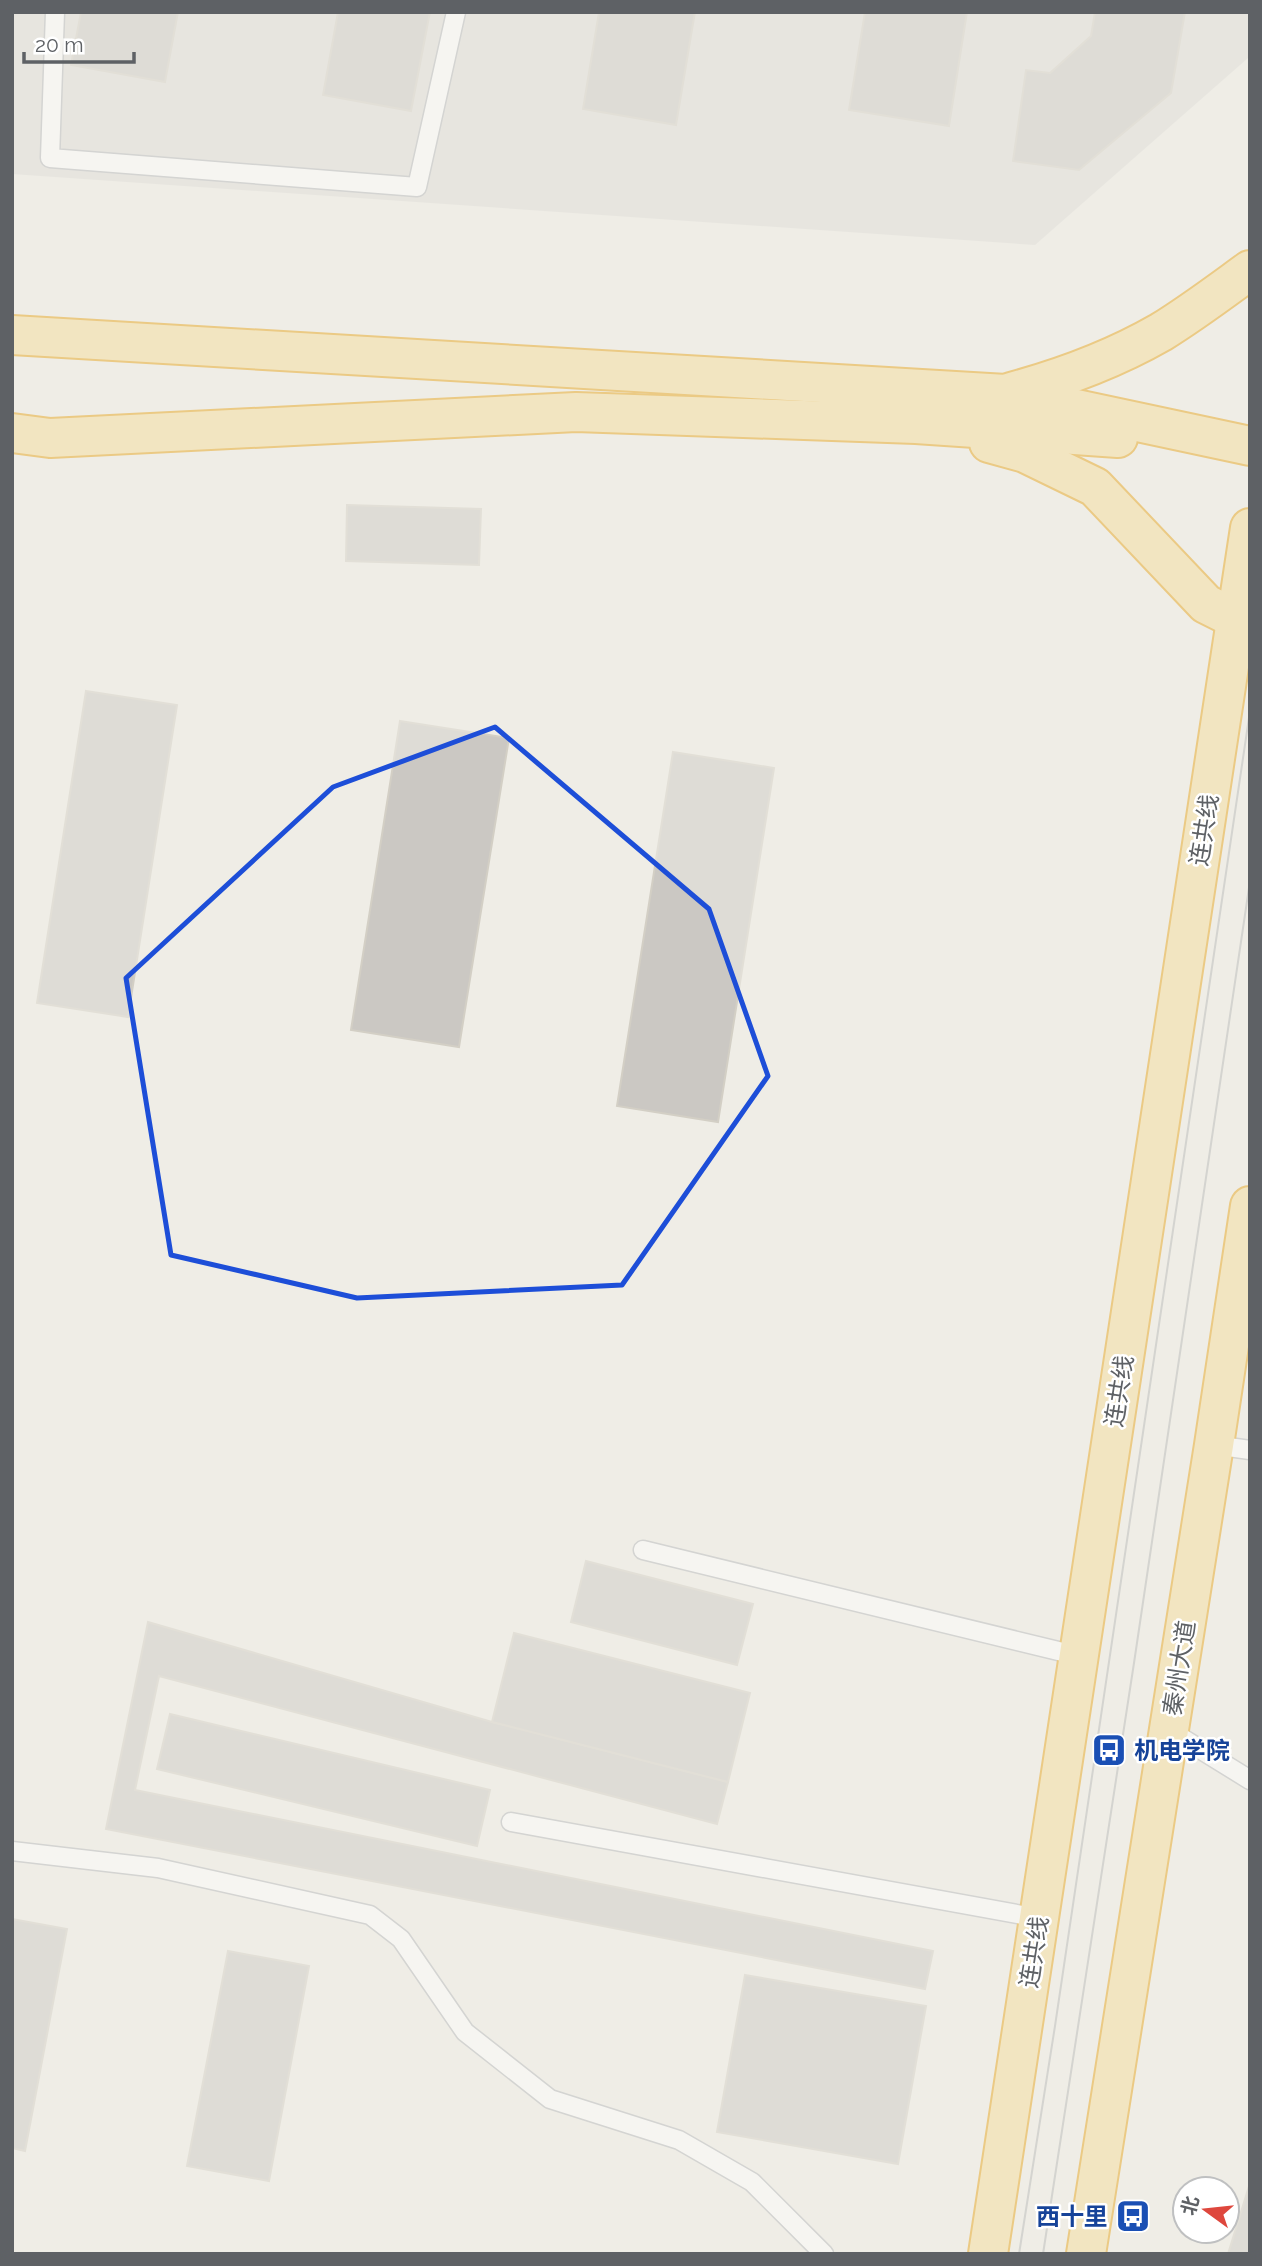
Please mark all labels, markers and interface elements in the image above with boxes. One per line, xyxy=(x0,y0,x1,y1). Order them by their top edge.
scale bar xyxy=(24,21,135,65)
text: 20 m xyxy=(35,32,83,57)
street label: 连共线 xyxy=(1184,792,1224,868)
street label: 连共线 xyxy=(1099,1353,1139,1429)
street label: 秦州大道 xyxy=(1157,1618,1201,1718)
bus stop icon: 机电学院 xyxy=(1090,1731,1128,1769)
place label: 机电学院 xyxy=(1134,1736,1230,1765)
street label: 连共线 xyxy=(1014,1914,1054,1990)
north arrow xyxy=(1171,2175,1241,2245)
text: 北 xyxy=(1176,2194,1203,2218)
bus stop icon: 西十里 xyxy=(1114,2197,1152,2235)
place label: 西十里 xyxy=(1036,2202,1108,2231)

